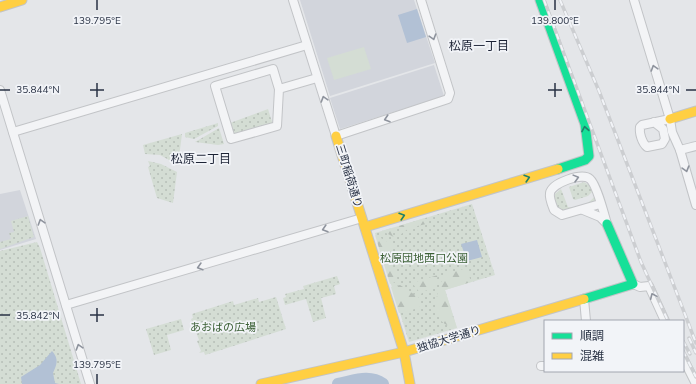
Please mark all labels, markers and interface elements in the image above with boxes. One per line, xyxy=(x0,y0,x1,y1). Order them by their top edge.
text: 139.795°E xyxy=(73,14,121,28)
text: 139.800°E xyxy=(531,14,579,28)
one-way arrow xyxy=(428,34,436,41)
district label: 松原一丁目 xyxy=(449,38,509,54)
one-way arrow xyxy=(650,65,659,72)
text: 35.844°N xyxy=(16,83,60,97)
text: 35.844°N xyxy=(636,83,680,97)
one-way arrow xyxy=(320,96,329,103)
one-way arrow xyxy=(383,115,390,123)
one-way arrow xyxy=(582,126,590,132)
street label: 三町稲荷通り xyxy=(332,142,366,210)
district label: 松原二丁目 xyxy=(171,151,231,167)
one-way arrow xyxy=(681,165,690,172)
one-way arrow xyxy=(523,174,530,183)
one-way arrow xyxy=(572,174,579,183)
one-way arrow xyxy=(399,212,406,221)
one-way arrow xyxy=(37,219,46,226)
one-way arrow xyxy=(322,224,329,233)
park label: 松原団地西口公園 xyxy=(380,251,468,266)
one-way arrow xyxy=(197,262,204,271)
one-way arrow xyxy=(650,292,658,299)
text: 35.842°N xyxy=(16,309,60,323)
park label: あおばの広場 xyxy=(190,320,256,335)
legend xyxy=(544,320,684,372)
street label: 独協大学通り xyxy=(415,322,483,356)
text: 順調 xyxy=(580,328,604,344)
one-way arrow xyxy=(75,343,84,350)
text: 混雑 xyxy=(580,348,604,364)
text: 139.795°E xyxy=(73,358,121,372)

